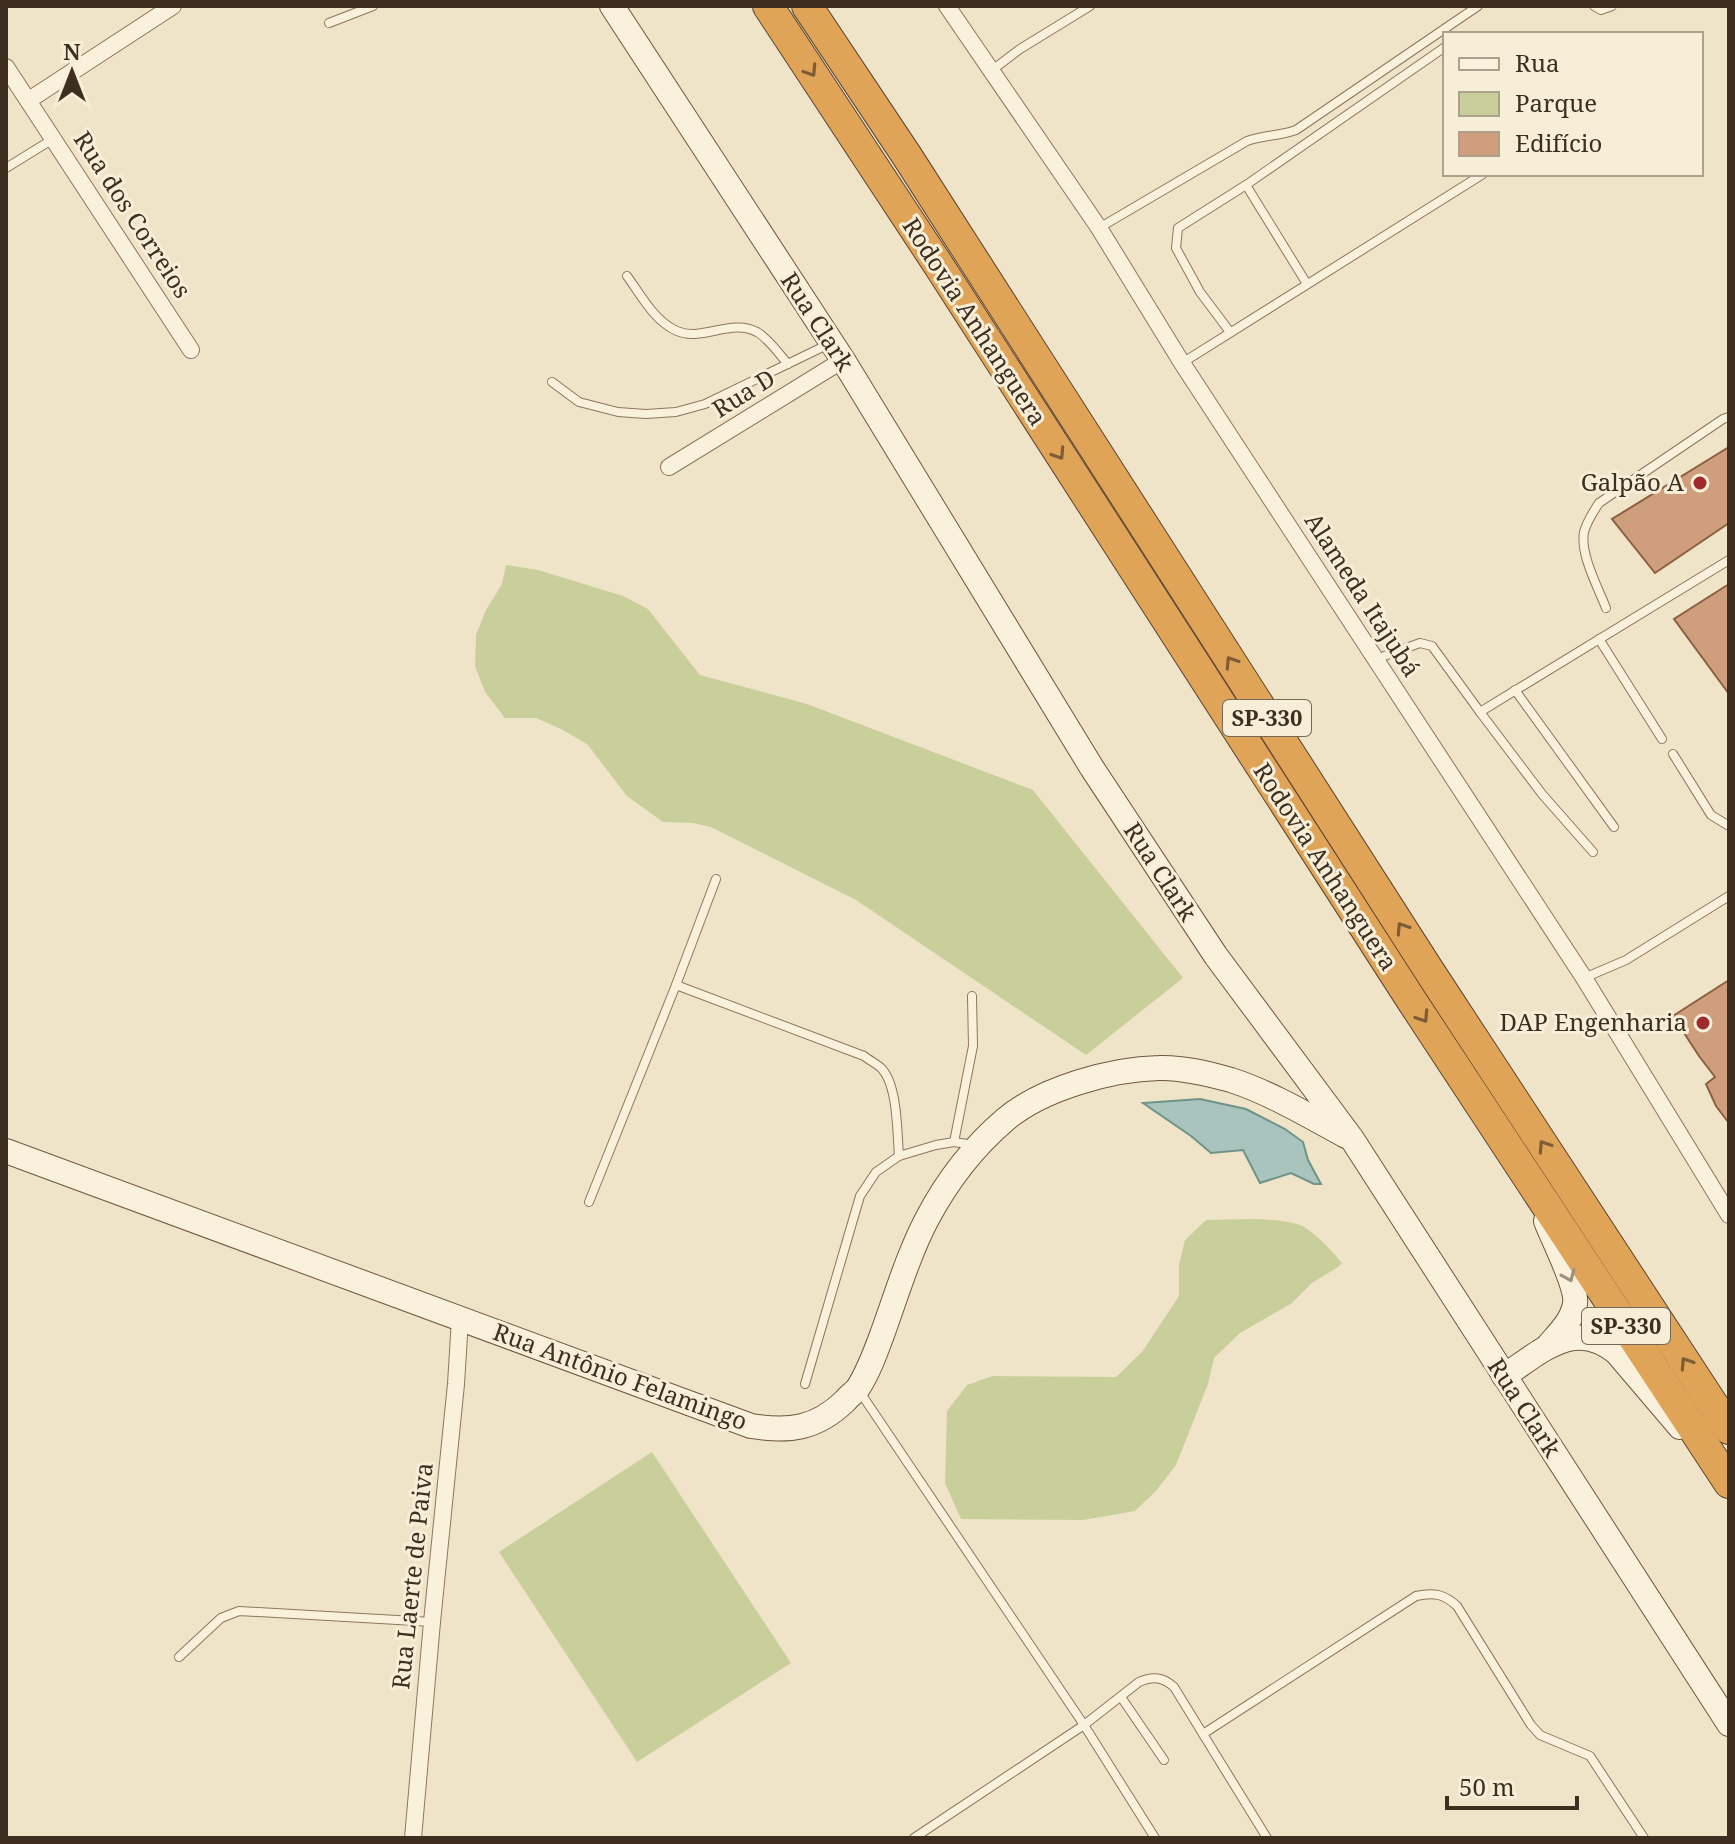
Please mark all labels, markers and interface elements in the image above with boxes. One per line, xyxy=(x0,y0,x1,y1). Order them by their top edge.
north arrow xyxy=(32,32,112,112)
legend xyxy=(1443,32,1703,176)
text: N xyxy=(63,36,81,66)
text: Rua xyxy=(1515,46,1560,79)
one-way arrow xyxy=(802,63,817,77)
text: Parque xyxy=(1515,86,1597,119)
street label: Rua dos Correios xyxy=(67,124,200,304)
text: Edifício xyxy=(1515,126,1602,159)
street label: Rodovia Anhanguera xyxy=(896,211,1055,431)
street label: Rua Clark xyxy=(774,265,863,378)
street label: Rua D xyxy=(706,361,781,425)
one-way arrow xyxy=(1049,445,1064,460)
place label: Galpão A xyxy=(1581,465,1684,498)
marker: Galpão A xyxy=(1691,474,1709,492)
street label: Alameda Itajubá xyxy=(1298,506,1429,683)
one-way arrow xyxy=(1226,656,1241,671)
road number: SP-330 xyxy=(1223,700,1311,736)
street label: Rodovia Anhanguera xyxy=(1247,756,1406,976)
street label: Rua Clark xyxy=(1117,815,1206,928)
one-way arrow xyxy=(1396,923,1411,937)
place label: DAP Engenharia xyxy=(1499,1005,1687,1038)
one-way arrow xyxy=(1413,1009,1428,1023)
marker: DAP Engenharia xyxy=(1694,1014,1712,1032)
one-way arrow xyxy=(1538,1140,1553,1155)
one-way arrow xyxy=(1559,1268,1575,1282)
road number: SP-330 xyxy=(1582,1308,1670,1344)
street label: Rua Antônio Felamingo xyxy=(489,1314,752,1437)
street label: Rua Clark xyxy=(1481,1351,1570,1464)
one-way arrow xyxy=(1681,1358,1696,1372)
street label: Rua Laerte de Paiva xyxy=(383,1461,440,1691)
scale bar xyxy=(1447,1760,1577,1810)
text: 50 m xyxy=(1459,1770,1515,1803)

